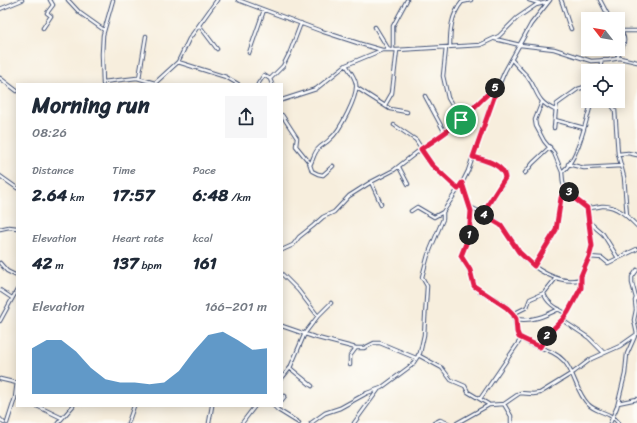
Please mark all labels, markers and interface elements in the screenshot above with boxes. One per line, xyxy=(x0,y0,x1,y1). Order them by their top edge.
north arrow xyxy=(581,12,625,56)
map controls xyxy=(581,12,625,108)
button: locate xyxy=(581,64,625,108)
pin: 5 xyxy=(485,78,505,98)
text: 5 xyxy=(492,78,498,97)
text: Morning run xyxy=(32,86,150,125)
button: share xyxy=(225,96,267,138)
pin xyxy=(444,103,478,137)
icon: arrive xyxy=(450,109,472,131)
text: 08:26 xyxy=(32,121,67,144)
text: Distance xyxy=(32,161,74,180)
text: Time xyxy=(112,161,136,180)
text: Pace xyxy=(193,161,216,180)
text: 2.64 xyxy=(32,180,67,210)
text: 17:57 xyxy=(112,180,155,210)
text: 6:48 xyxy=(193,180,228,210)
pin: 3 xyxy=(559,182,579,202)
text: 3 xyxy=(566,182,572,201)
text: km xyxy=(67,188,84,207)
text: /km xyxy=(228,188,251,207)
pin: 4 xyxy=(474,205,494,225)
text: 4 xyxy=(481,205,487,224)
pin: 1 xyxy=(459,225,479,245)
text: 1 xyxy=(467,225,471,244)
text: Elevation xyxy=(32,229,77,248)
text: Heart rate xyxy=(112,229,164,248)
text: kcal xyxy=(193,229,213,248)
text: 42 xyxy=(32,248,52,278)
text: 137 xyxy=(112,248,139,278)
text: 161 xyxy=(193,248,217,278)
text: m xyxy=(52,256,64,275)
text: bpm xyxy=(139,256,162,275)
text: Elevation xyxy=(32,295,85,318)
text: 166–201 m xyxy=(205,295,267,318)
pin: 2 xyxy=(537,326,557,346)
text: 2 xyxy=(544,326,550,345)

